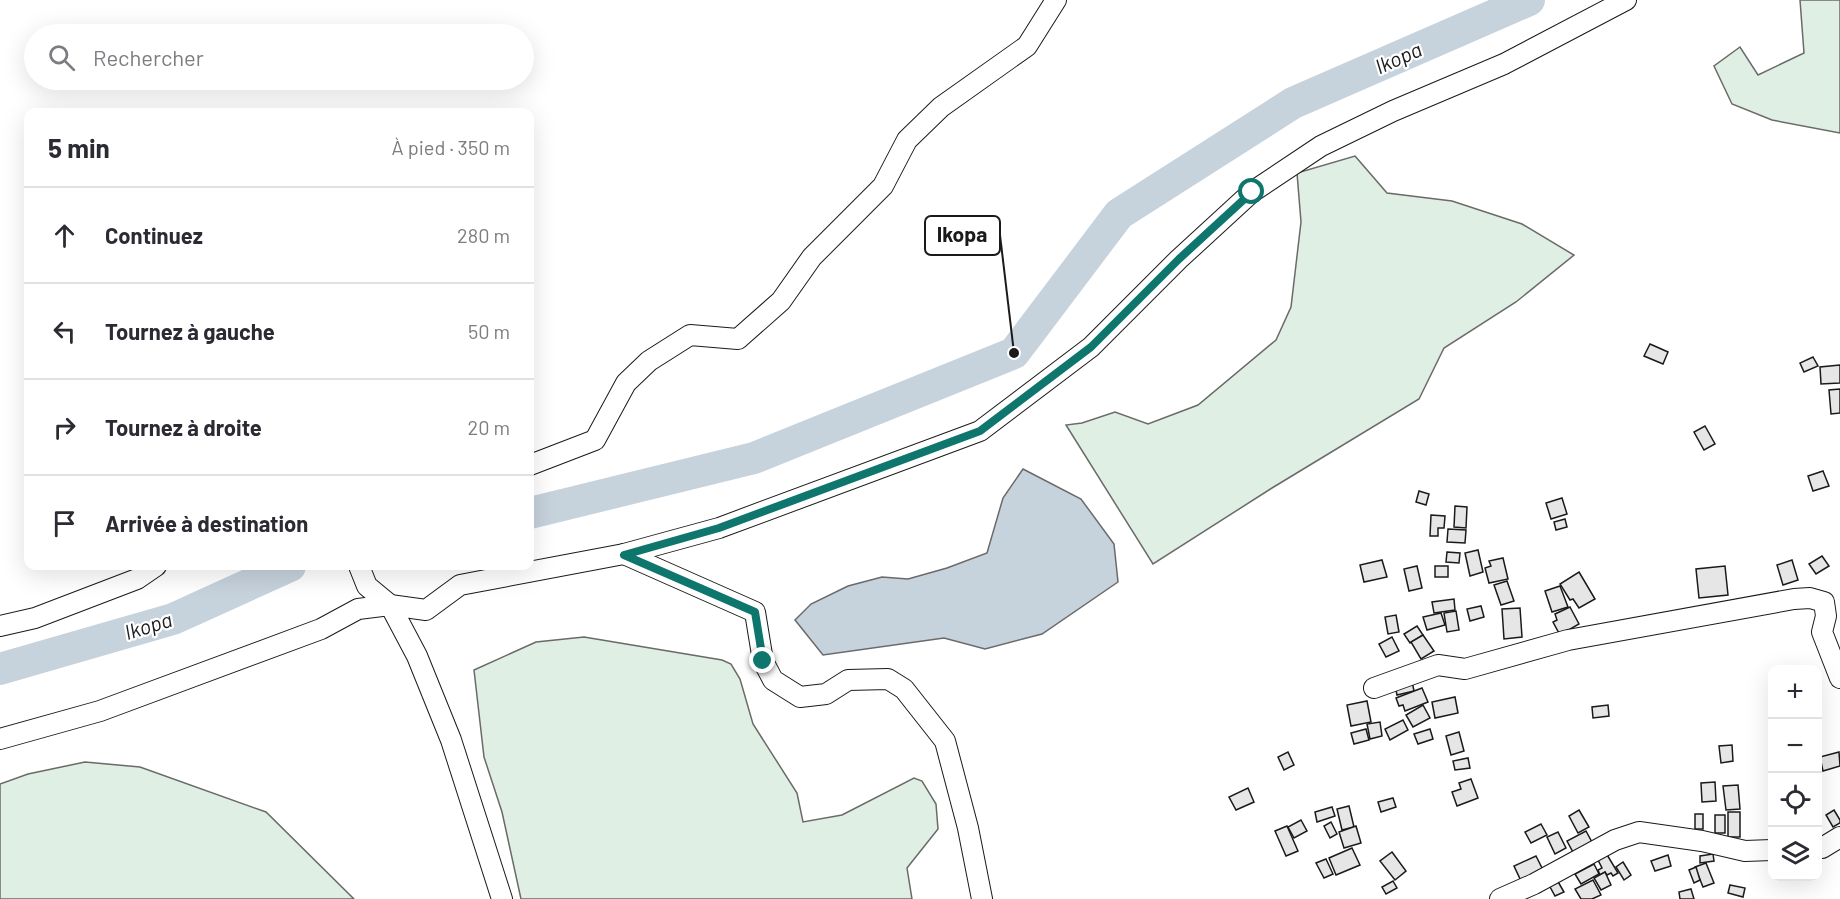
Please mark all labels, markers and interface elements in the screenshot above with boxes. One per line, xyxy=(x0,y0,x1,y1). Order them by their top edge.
search box xyxy=(24,24,534,90)
water label: Ikopa xyxy=(1371,36,1425,78)
icon: search xyxy=(45,41,78,74)
text: Rechercher xyxy=(93,44,204,70)
text: 5 min xyxy=(48,132,110,163)
text: À pied · 350 m xyxy=(392,135,510,159)
route start xyxy=(1238,178,1264,204)
callout: Ikopa xyxy=(925,216,1000,255)
icon: ahead xyxy=(48,219,81,252)
text: Ikopa xyxy=(937,221,987,246)
text: Continuez xyxy=(105,222,203,248)
text: 280 m xyxy=(457,223,510,247)
icon: left xyxy=(48,315,81,348)
text: Tournez à gauche xyxy=(105,318,275,344)
text: 50 m xyxy=(468,319,510,343)
icon: right xyxy=(48,411,81,444)
text: Tournez à droite xyxy=(105,414,262,440)
text: 20 m xyxy=(467,415,510,439)
icon: arrive xyxy=(48,507,81,540)
text: Arrivée à destination xyxy=(105,510,308,536)
water label: Ikopa xyxy=(121,606,175,644)
route end xyxy=(749,647,775,673)
map controls xyxy=(1768,665,1822,881)
button: + xyxy=(1768,665,1822,719)
button: − xyxy=(1768,719,1822,773)
button: locate xyxy=(1768,773,1822,827)
button: layers xyxy=(1768,827,1822,881)

